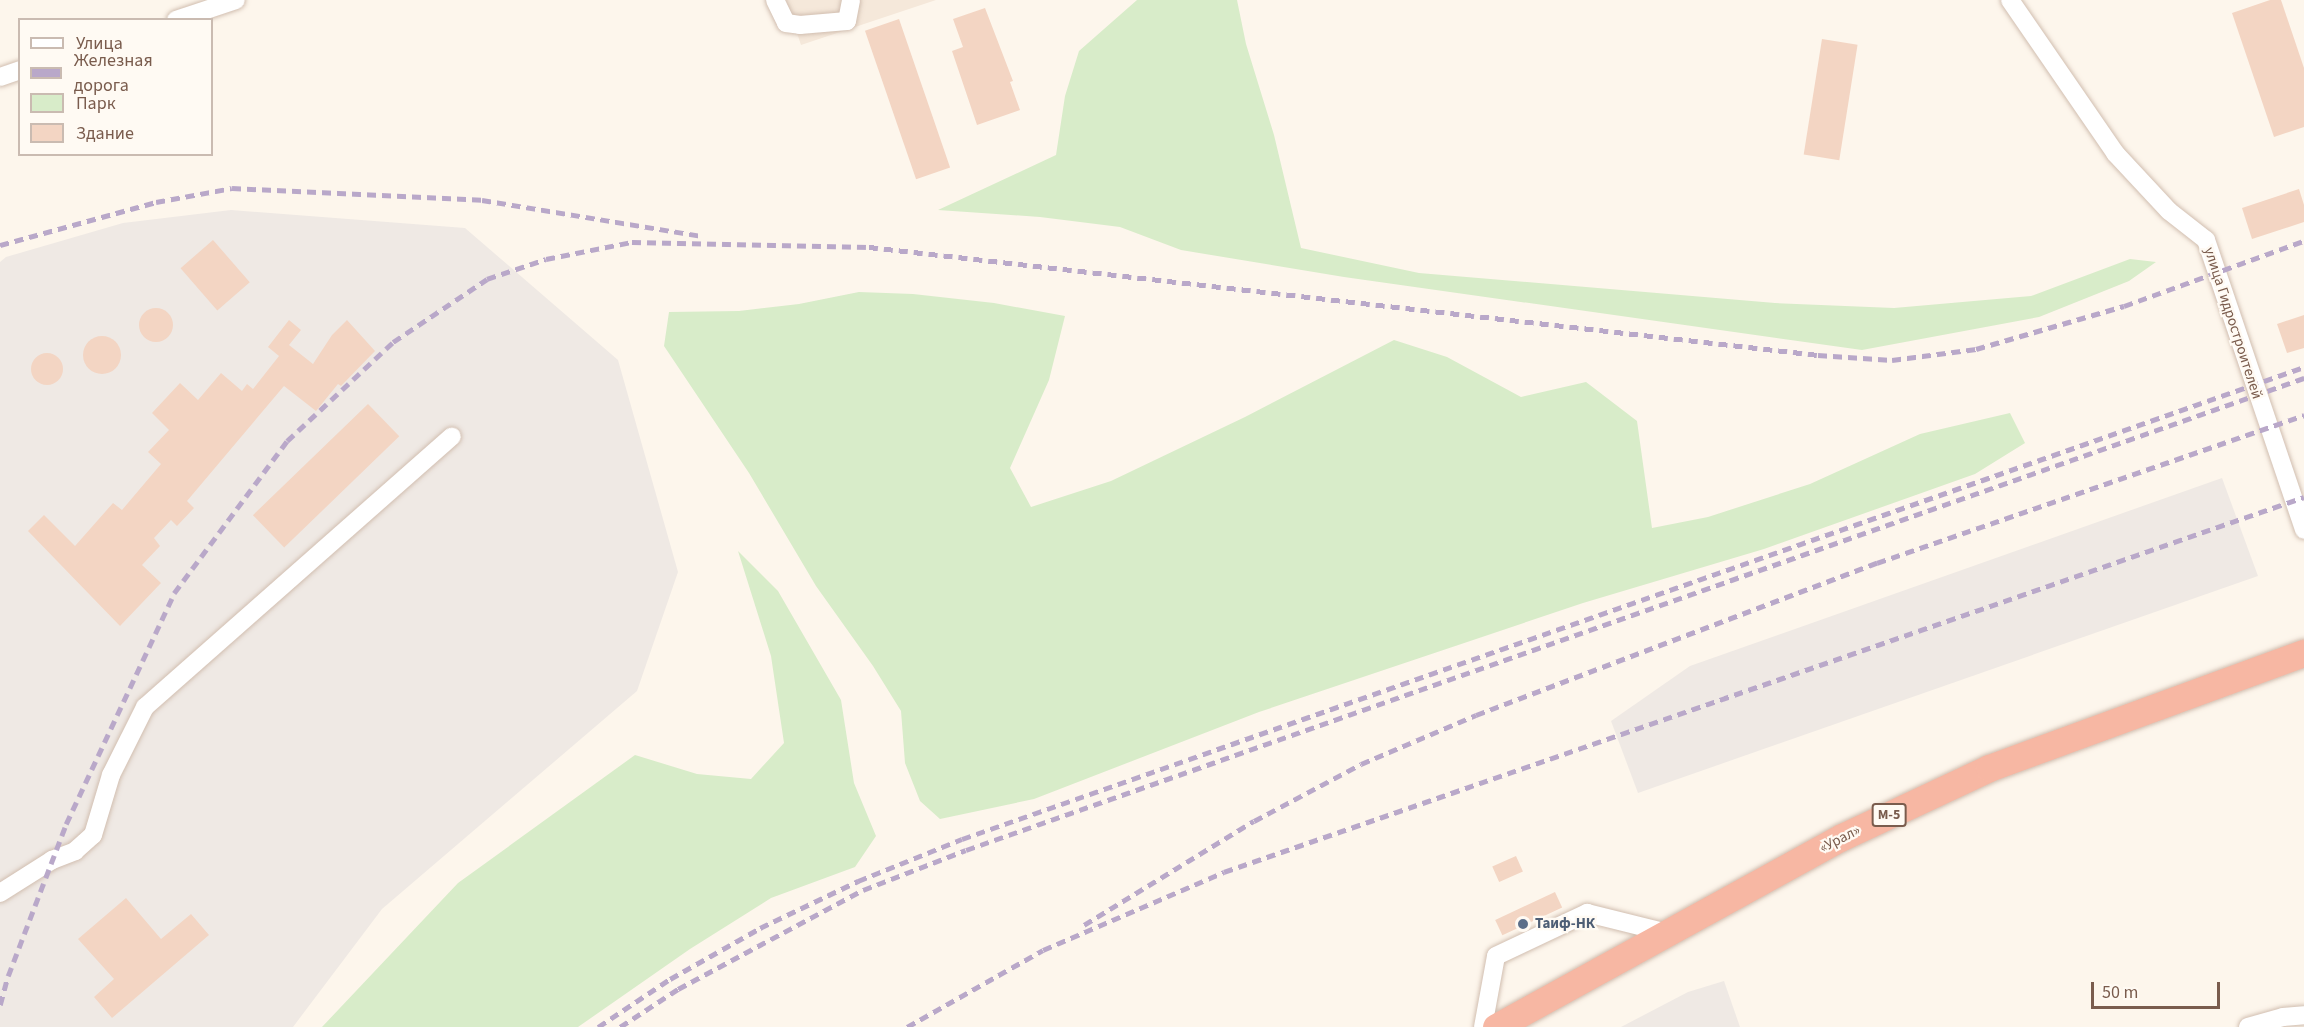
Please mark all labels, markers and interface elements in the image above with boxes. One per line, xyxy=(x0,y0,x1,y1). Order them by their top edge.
legend xyxy=(18,18,213,156)
text: Улица xyxy=(76,31,123,56)
text: Железная дорога xyxy=(74,48,153,98)
text: Парк xyxy=(76,91,116,116)
text: Здание xyxy=(76,121,134,146)
street label: улица Гидростроителей xyxy=(2200,245,2266,401)
road number: М-5 xyxy=(1871,804,1907,826)
street label: «Урал» xyxy=(1817,821,1863,857)
place label: Таиф-НК xyxy=(1535,915,1595,933)
marker: Таиф-НК xyxy=(1516,917,1530,931)
scale bar xyxy=(2094,970,2223,1008)
text: 50 m xyxy=(2102,980,2138,1005)

